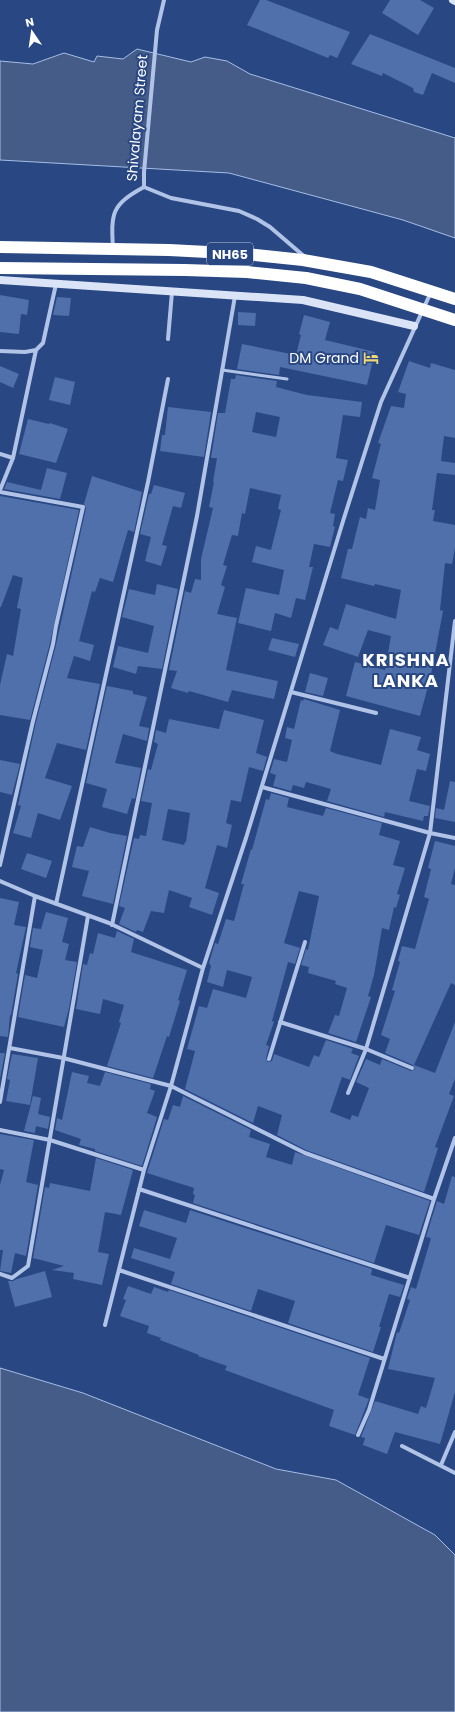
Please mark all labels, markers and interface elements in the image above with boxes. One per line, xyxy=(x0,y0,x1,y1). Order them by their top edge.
north arrow xyxy=(12,12,52,52)
text: N xyxy=(24,14,36,31)
street label: Shivalayam Street xyxy=(121,54,153,182)
road number: NH65 xyxy=(207,243,253,265)
place label: DM Grand xyxy=(289,348,359,368)
hotel icon: DM Grand xyxy=(362,349,380,367)
district label: KRISHNA LANKA xyxy=(362,647,450,693)

